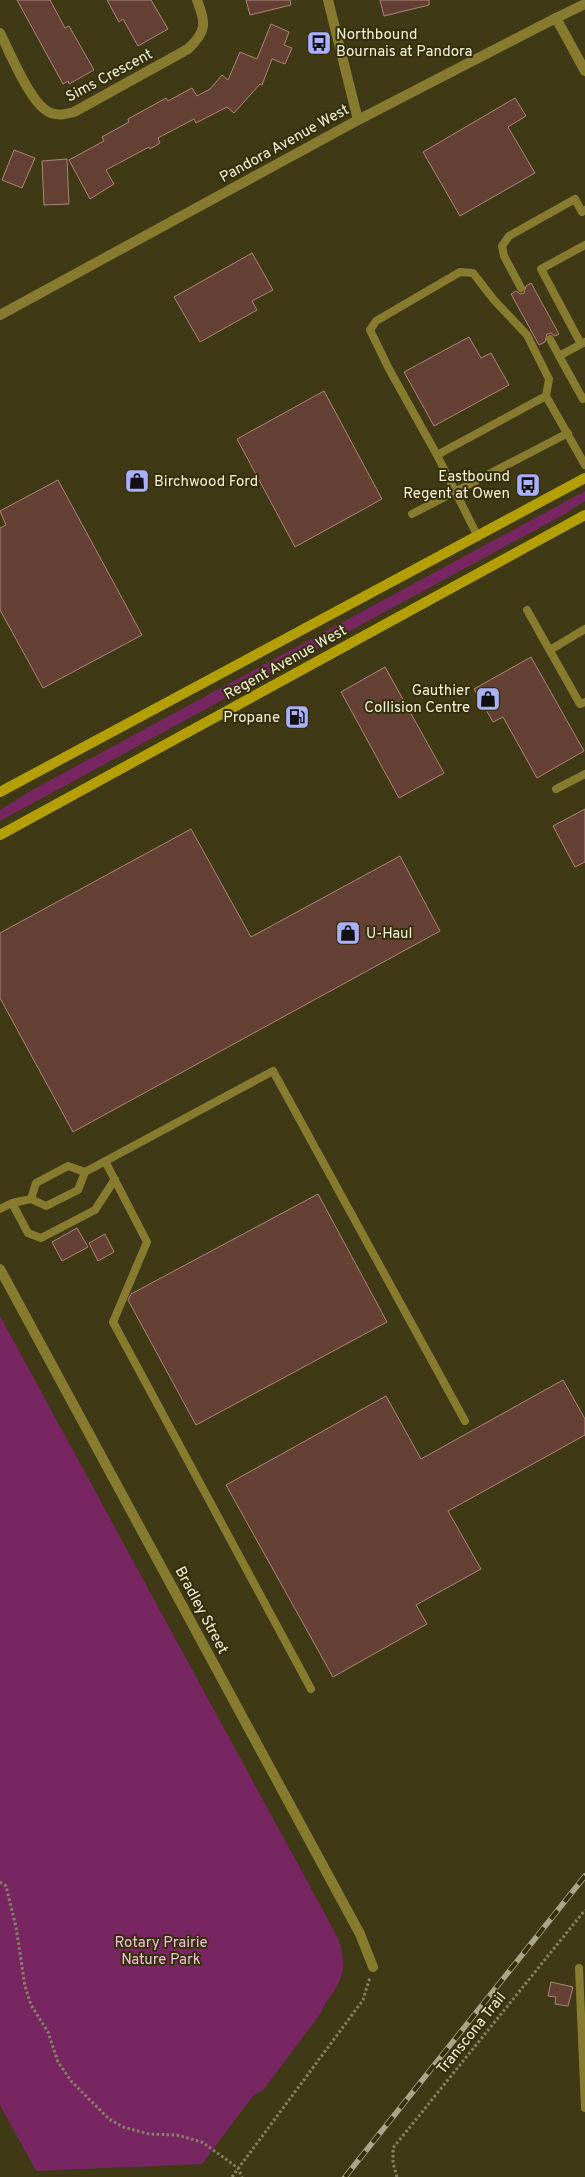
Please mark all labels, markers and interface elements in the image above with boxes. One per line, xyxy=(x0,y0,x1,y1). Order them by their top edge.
place label: Northbound Bournais at Pandora xyxy=(336,26,472,62)
bus stop icon: Northbound Bournais at Pandora xyxy=(306,30,332,56)
street label: Sims Crescent xyxy=(63,45,156,107)
street label: Pandora Avenue West xyxy=(217,101,353,188)
shop icon: Birchwood Ford xyxy=(124,468,150,494)
place label: Eastbound Regent at Owen xyxy=(403,468,510,504)
bus stop icon: Eastbound Regent at Owen xyxy=(515,472,541,498)
place label: Birchwood Ford xyxy=(154,473,258,492)
street label: Regent Avenue West xyxy=(221,622,350,705)
place label: Gauthier Collision Centre xyxy=(364,682,470,718)
shop icon: Gauthier Collision Centre xyxy=(475,686,501,712)
fuel station icon: Propane xyxy=(284,704,310,730)
place label: Propane xyxy=(223,709,280,728)
shop icon: U-Haul xyxy=(335,920,361,946)
place label: U-Haul xyxy=(366,925,412,944)
street label: Bradley Street xyxy=(170,1564,232,1658)
park label: Rotary Prairie Nature Park xyxy=(114,1934,208,1970)
street label: Transcona Trail xyxy=(433,1989,511,2079)

